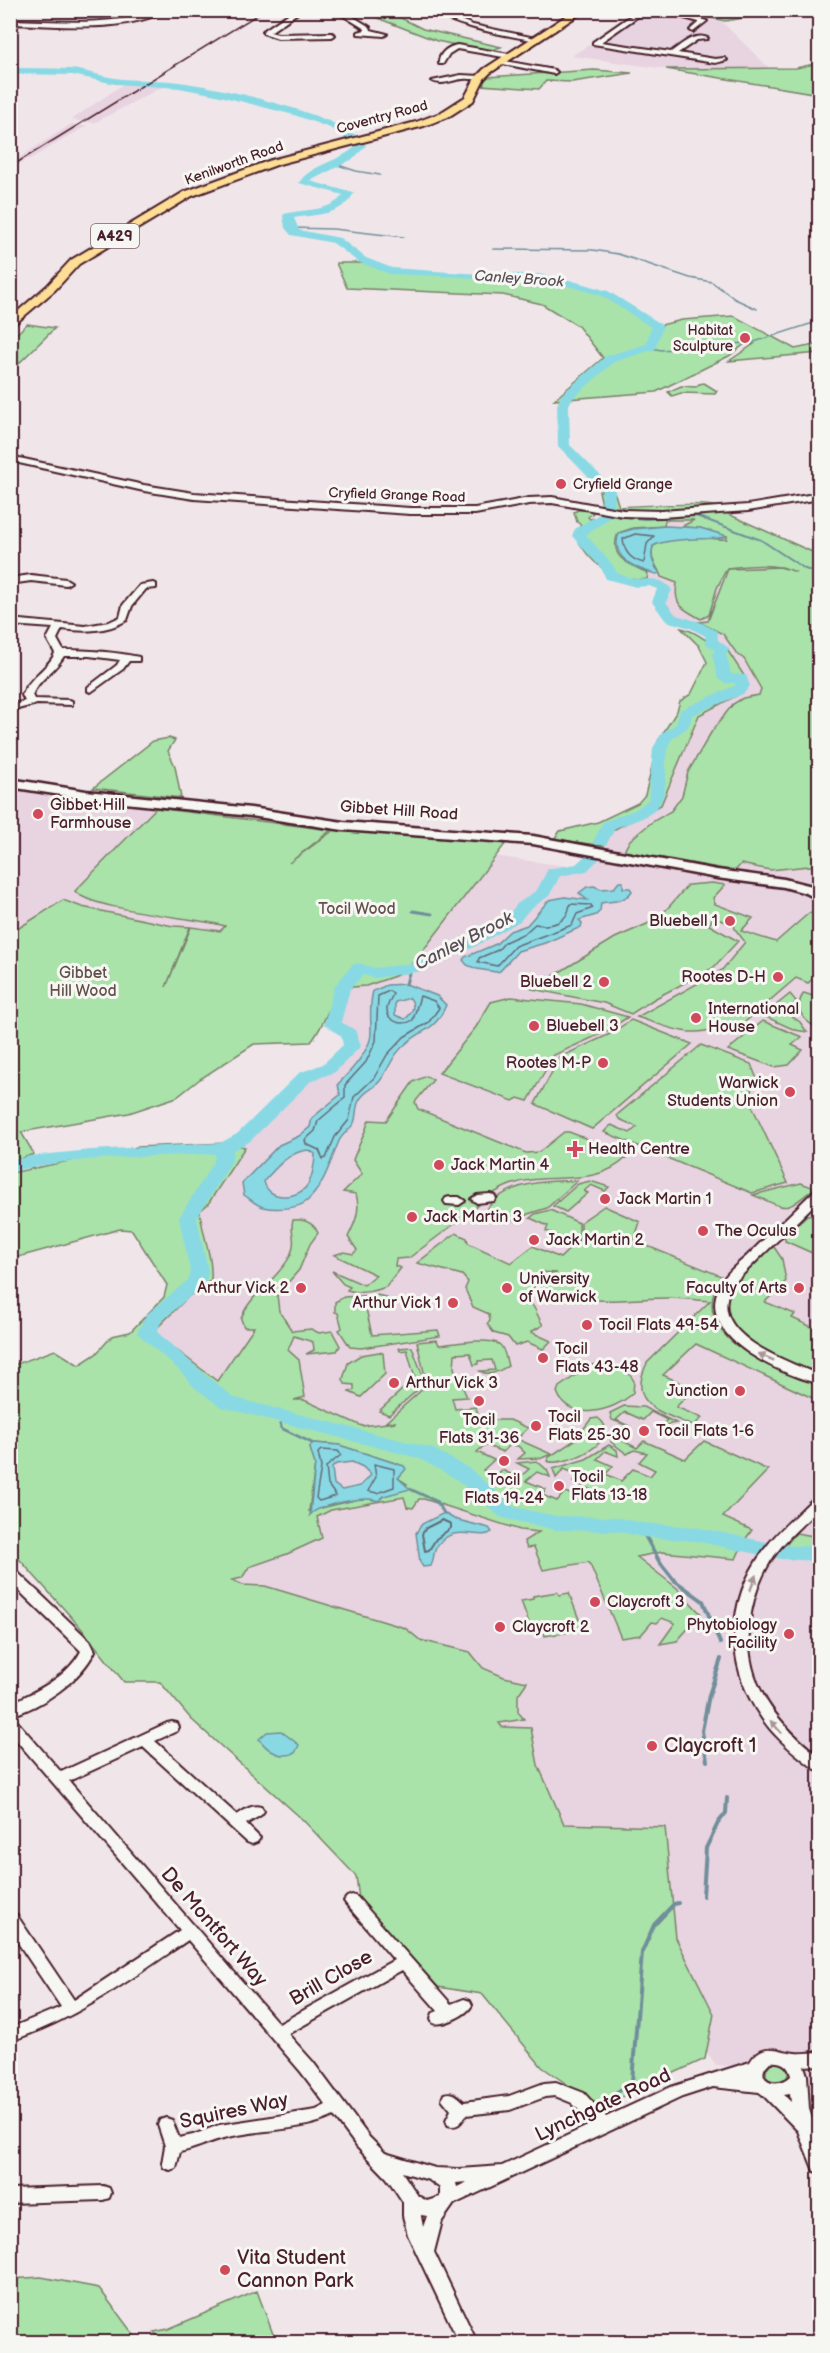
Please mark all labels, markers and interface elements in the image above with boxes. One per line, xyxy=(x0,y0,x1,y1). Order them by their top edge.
street label: Coventry Road xyxy=(335,97,429,137)
street label: Kenilworth Road xyxy=(182,137,286,189)
road number: A429 xyxy=(91,224,139,248)
water label: Canley Brook xyxy=(474,266,565,292)
place label: Habitat Sculpture xyxy=(673,322,734,355)
marker: Habitat Sculpture xyxy=(738,331,752,345)
place label: Cryfield Grange xyxy=(573,476,672,493)
marker: Cryfield Grange xyxy=(554,477,568,491)
street label: Cryfield Grange Road xyxy=(328,484,466,506)
place label: Gibbet Hill Farmhouse xyxy=(50,796,132,833)
street label: Gibbet Hill Road xyxy=(339,797,459,825)
marker: Gibbet Hill Farmhouse xyxy=(31,807,45,821)
park label: Tocil Wood xyxy=(318,900,396,919)
water label: Canley Brook xyxy=(411,907,518,975)
place label: Bluebell 1 xyxy=(649,912,718,931)
marker: Bluebell 1 xyxy=(723,914,737,928)
park label: Gibbet Hill Wood xyxy=(49,964,117,1001)
place label: Rootes D-H xyxy=(681,968,766,987)
marker: Rootes D-H xyxy=(771,970,785,984)
place label: Bluebell 2 xyxy=(520,973,593,992)
marker: Bluebell 2 xyxy=(597,975,611,989)
place label: International House xyxy=(708,1000,799,1037)
marker: International House xyxy=(689,1011,703,1025)
place label: Bluebell 3 xyxy=(546,1017,619,1036)
marker: Bluebell 3 xyxy=(527,1019,541,1033)
place label: Rootes M-P xyxy=(506,1054,591,1073)
marker: Rootes M-P xyxy=(596,1056,610,1070)
place label: Warwick Students Union xyxy=(667,1074,778,1111)
marker: Warwick Students Union xyxy=(783,1085,797,1099)
marker: Health Centre xyxy=(566,1140,584,1158)
place label: Health Centre xyxy=(588,1140,690,1159)
place label: Jack Martin 4 xyxy=(451,1156,550,1175)
marker: Jack Martin 4 xyxy=(432,1158,446,1172)
place label: Jack Martin 1 xyxy=(617,1190,712,1209)
marker: Jack Martin 1 xyxy=(598,1192,612,1206)
place label: Jack Martin 3 xyxy=(424,1208,523,1227)
marker: Jack Martin 3 xyxy=(405,1210,419,1224)
place label: The Oculus xyxy=(715,1222,797,1241)
marker: The Oculus xyxy=(696,1224,710,1238)
place label: Jack Martin 2 xyxy=(546,1231,645,1250)
marker: Jack Martin 2 xyxy=(527,1233,541,1247)
place label: University of Warwick xyxy=(519,1270,596,1307)
place label: Arthur Vick 2 xyxy=(197,1279,290,1298)
place label: Faculty of Arts xyxy=(686,1279,787,1298)
marker: Arthur Vick 2 xyxy=(294,1281,308,1295)
marker: University of Warwick xyxy=(500,1281,514,1295)
marker: Faculty of Arts xyxy=(792,1281,806,1295)
place label: Arthur Vick 1 xyxy=(353,1294,441,1313)
marker: Arthur Vick 1 xyxy=(446,1296,460,1310)
place label: Tocil Flats 49-54 xyxy=(599,1316,719,1335)
marker: Tocil Flats 49-54 xyxy=(580,1318,594,1332)
place label: Tocil Flats 43-48 xyxy=(555,1340,639,1377)
marker: Tocil Flats 43-48 xyxy=(536,1351,550,1365)
one-way arrow xyxy=(757,1352,774,1361)
place label: Arthur Vick 3 xyxy=(406,1374,498,1393)
marker: Arthur Vick 3 xyxy=(387,1376,401,1390)
place label: Junction xyxy=(666,1382,728,1401)
marker: Junction xyxy=(733,1384,747,1398)
marker: Tocil Flats 31-36 xyxy=(472,1394,486,1408)
place label: Tocil Flats 25-30 xyxy=(548,1408,631,1445)
place label: Tocil Flats 31-36 xyxy=(439,1411,519,1448)
marker: Tocil Flats 25-30 xyxy=(529,1419,543,1433)
place label: Tocil Flats 1-6 xyxy=(656,1422,754,1441)
marker: Tocil Flats 1-6 xyxy=(637,1424,651,1438)
marker: Tocil Flats 19-24 xyxy=(497,1454,511,1468)
place label: Tocil Flats 13-18 xyxy=(571,1468,647,1505)
place label: Tocil Flats 19-24 xyxy=(464,1471,544,1508)
marker: Tocil Flats 13-18 xyxy=(552,1479,566,1493)
one-way arrow xyxy=(749,1574,758,1592)
place label: Claycroft 3 xyxy=(607,1593,685,1612)
marker: Claycroft 3 xyxy=(588,1595,602,1609)
place label: Phytobiology Facility xyxy=(686,1616,778,1653)
place label: Claycroft 2 xyxy=(512,1618,590,1637)
marker: Claycroft 2 xyxy=(493,1620,507,1634)
marker: Phytobiology Facility xyxy=(782,1627,796,1641)
one-way arrow xyxy=(769,1719,783,1734)
place label: Claycroft 1 xyxy=(664,1734,757,1758)
marker: Claycroft 1 xyxy=(645,1739,659,1753)
street label: De Montfort Way xyxy=(156,1863,272,1991)
street label: Brill Close xyxy=(285,1945,377,2011)
street label: Lynchgate Road xyxy=(531,2063,675,2147)
street label: Squires Way xyxy=(178,2088,290,2134)
place label: Vita Student Cannon Park xyxy=(237,2246,353,2293)
marker: Vita Student Cannon Park xyxy=(218,2263,232,2277)

